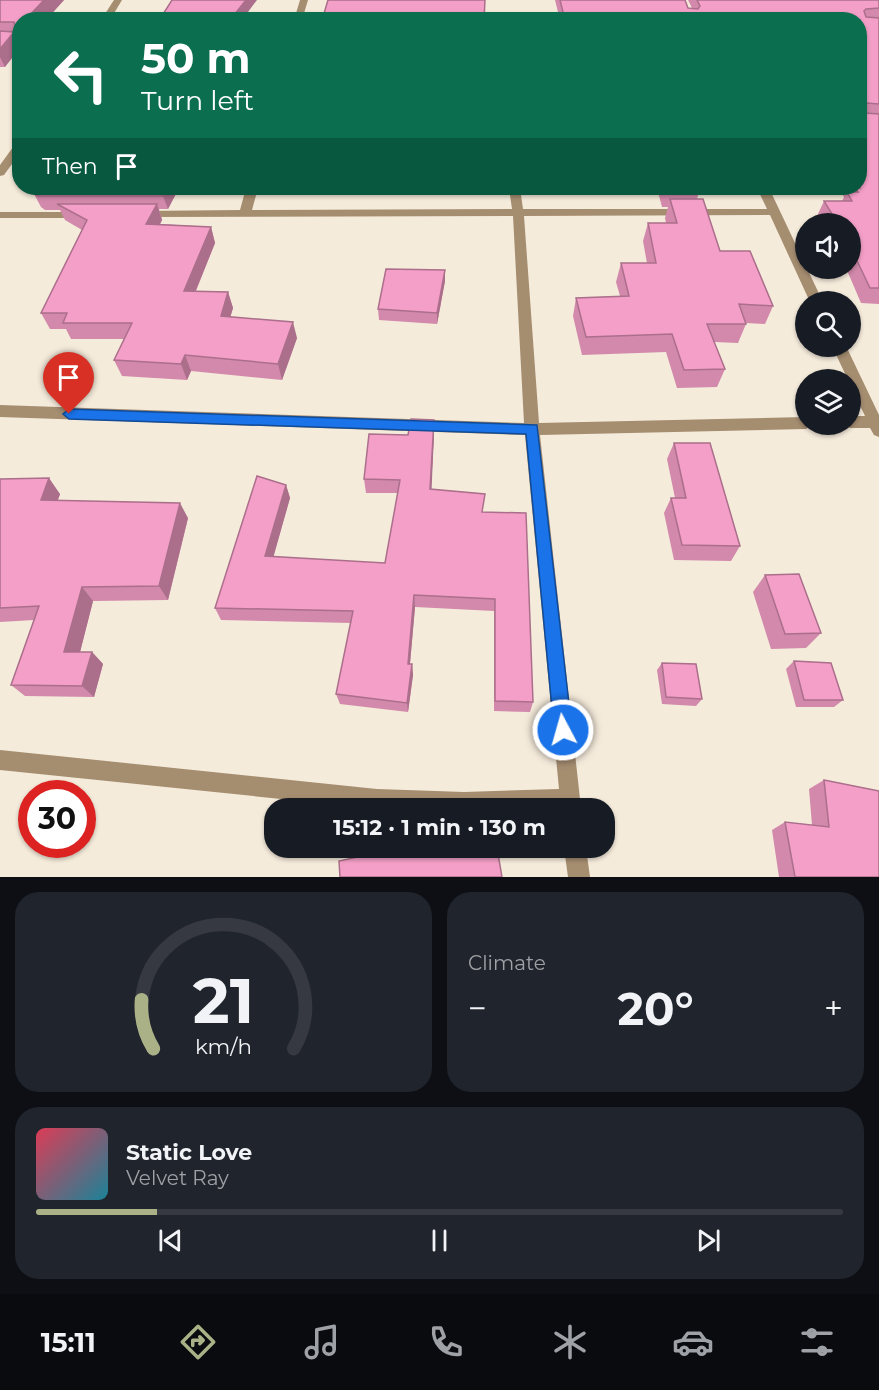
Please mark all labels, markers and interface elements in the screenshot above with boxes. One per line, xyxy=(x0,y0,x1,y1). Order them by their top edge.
text: 50 m xyxy=(141,32,250,84)
icon: left xyxy=(42,36,120,114)
text: Turn left xyxy=(141,84,254,117)
icon: arrive xyxy=(110,150,143,183)
text: Then xyxy=(42,153,98,180)
map controls xyxy=(795,213,861,435)
button: sound xyxy=(795,213,861,279)
button: search xyxy=(795,291,861,357)
pin xyxy=(43,352,94,414)
icon: arrive xyxy=(52,361,85,394)
button: layers xyxy=(795,369,861,435)
position arrow xyxy=(531,698,595,762)
speed limit sign: 30 xyxy=(18,780,96,858)
text: 15:12 · 1 min · 130 m xyxy=(333,814,546,841)
text: Climate xyxy=(468,951,546,975)
text: 21 xyxy=(193,963,254,1039)
text: 20° xyxy=(618,981,693,1036)
text: − xyxy=(468,988,487,1028)
text: + xyxy=(824,988,843,1028)
text: km/h xyxy=(195,1033,252,1059)
text: Static Love xyxy=(126,1139,252,1166)
text: Velvet Ray xyxy=(126,1166,229,1190)
icon: previous xyxy=(154,1224,187,1257)
icon: pause xyxy=(423,1224,456,1257)
icon: next xyxy=(692,1224,725,1257)
icon: directions xyxy=(177,1321,219,1363)
icon: music xyxy=(301,1321,343,1363)
icon: phone xyxy=(425,1321,467,1363)
icon: climate xyxy=(549,1321,591,1363)
icon: car xyxy=(672,1321,714,1363)
icon: filters xyxy=(796,1321,838,1363)
text: 15:11 xyxy=(41,1326,96,1359)

